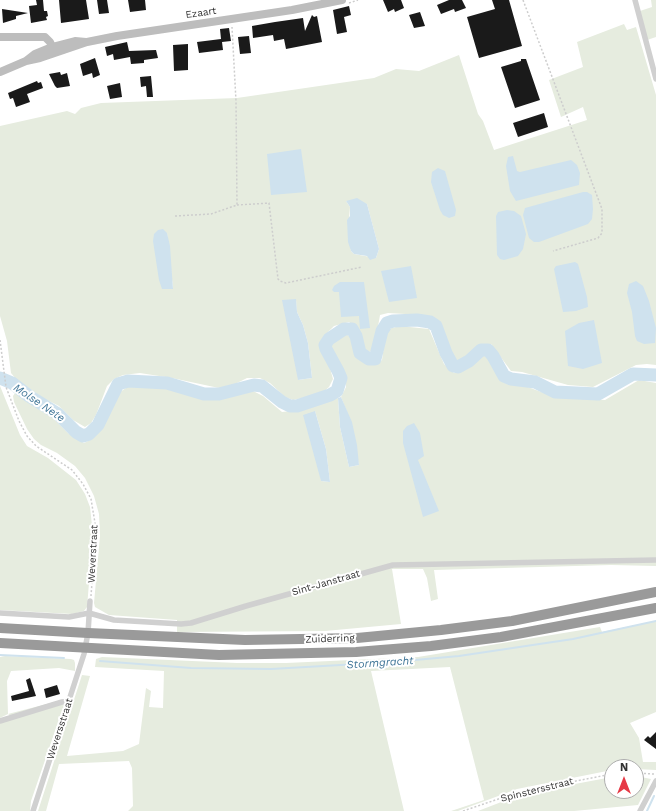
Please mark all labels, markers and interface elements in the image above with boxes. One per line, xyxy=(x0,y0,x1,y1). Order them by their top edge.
street label: Ezaart xyxy=(185,5,217,21)
water label: Molse Nete xyxy=(11,381,67,425)
street label: Weverstraat xyxy=(85,525,101,583)
street label: Sint-Janstraat xyxy=(291,568,361,598)
street label: Zuiderring xyxy=(305,632,355,646)
water label: Stormgracht xyxy=(346,654,414,672)
street label: Weversstraat xyxy=(44,697,76,761)
north arrow xyxy=(604,759,644,799)
text: N xyxy=(620,761,628,774)
street label: Spinstersstraat xyxy=(499,775,575,805)

